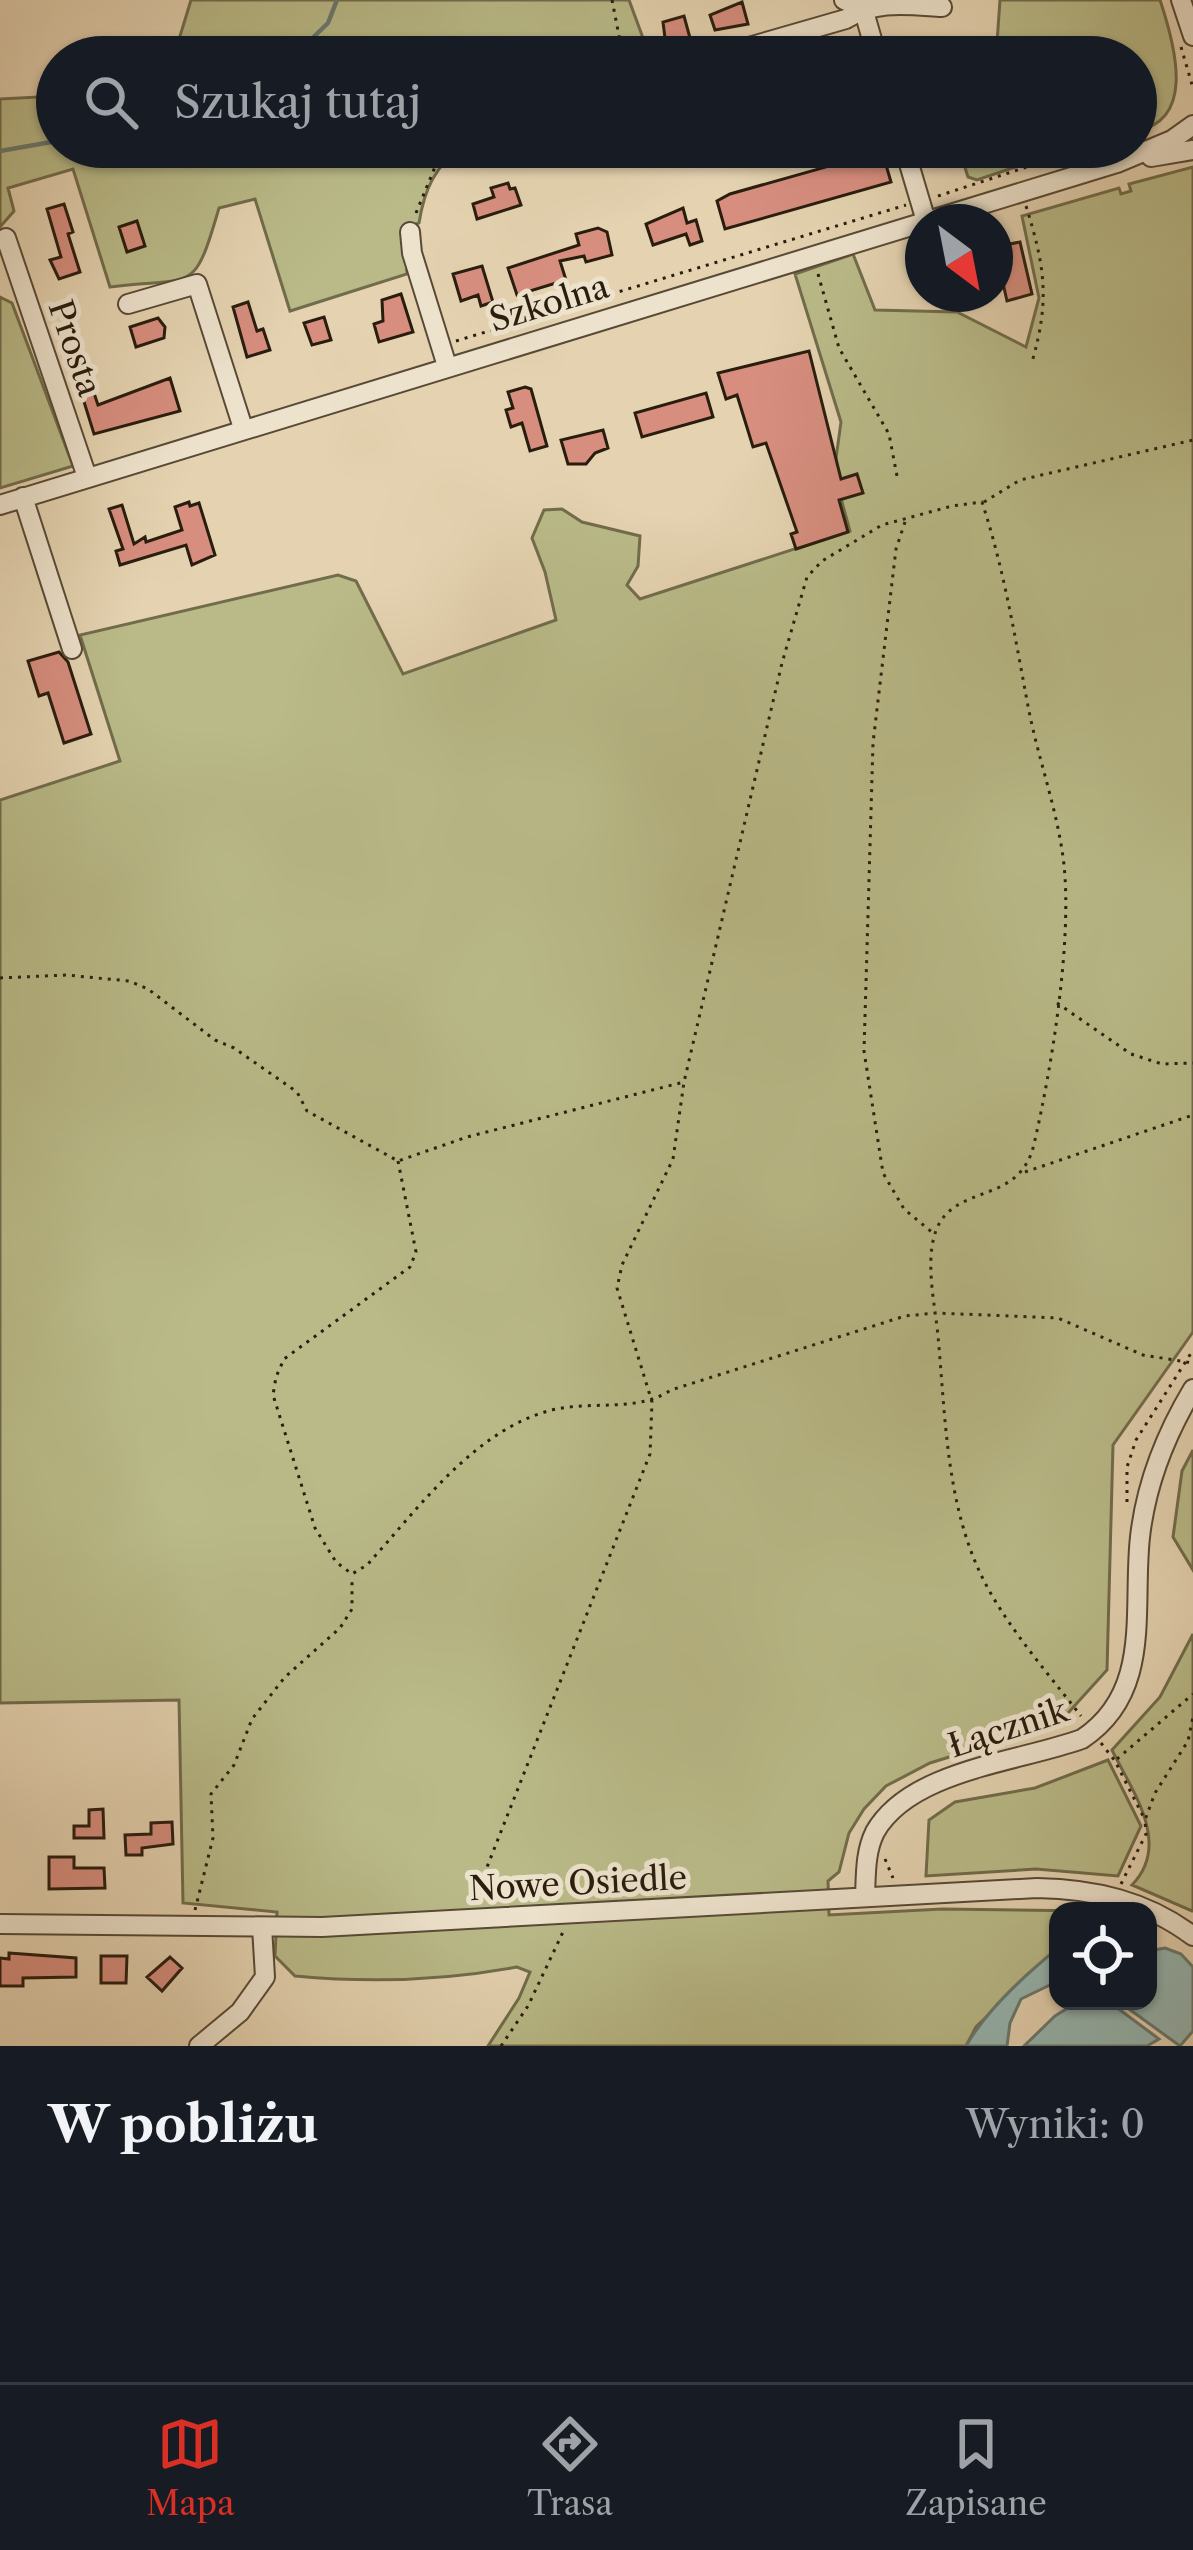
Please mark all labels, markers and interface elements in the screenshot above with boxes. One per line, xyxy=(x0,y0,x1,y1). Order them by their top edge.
search box xyxy=(36,36,1157,168)
icon: search xyxy=(78,69,144,135)
text: Szukaj tutaj xyxy=(174,74,421,130)
north arrow xyxy=(905,204,1013,312)
street label: Szkolna xyxy=(484,265,614,341)
street label: Prosta xyxy=(40,295,111,402)
street label: Łącznik xyxy=(943,1689,1075,1767)
street label: Nowe Osiedle xyxy=(468,1857,688,1909)
map controls xyxy=(1049,1902,1157,2010)
button: locate xyxy=(1049,1902,1157,2010)
text: W pobliżu xyxy=(48,2093,319,2155)
text: Wyniki: 0 xyxy=(966,2100,1145,2148)
tab: Mapa xyxy=(146,2411,235,2524)
tab: Trasa xyxy=(527,2411,613,2524)
tab: Zapisane xyxy=(906,2411,1047,2524)

